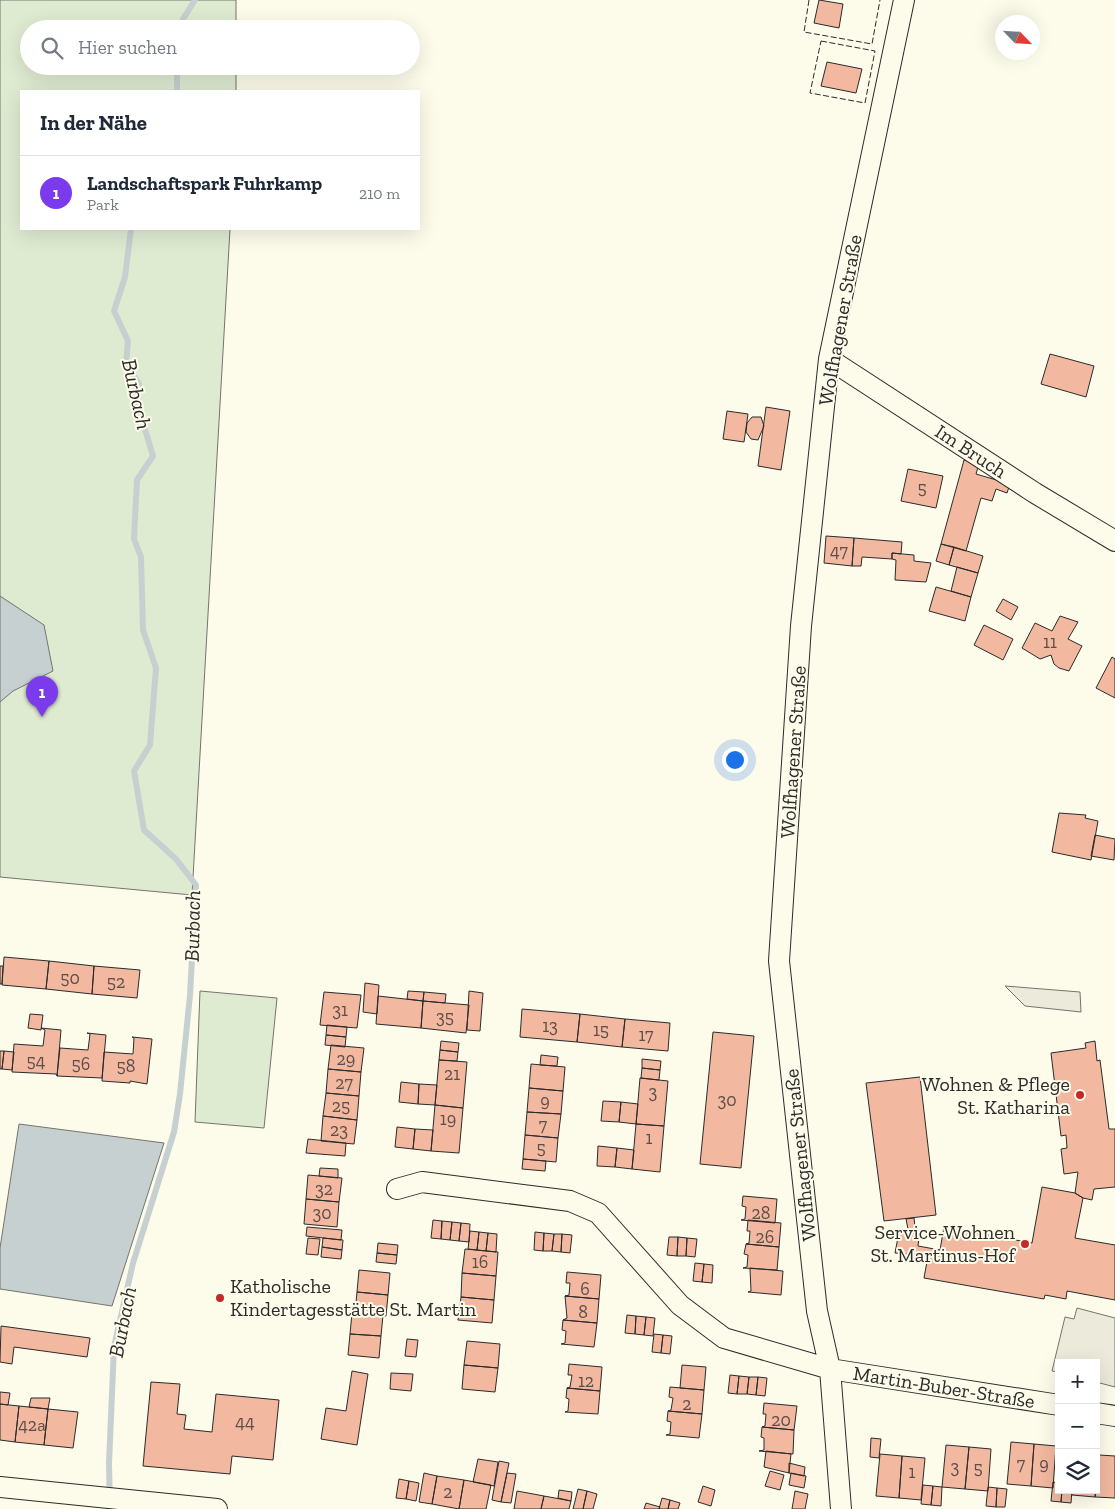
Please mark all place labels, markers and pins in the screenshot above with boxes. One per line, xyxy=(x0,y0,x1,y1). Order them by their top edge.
pin: 1 xyxy=(26,676,58,717)
place label: Wohnen & Pflege St. Katharina xyxy=(922,1072,1070,1119)
marker: Wohnen & Pflege St. Katharina xyxy=(1074,1089,1086,1101)
place label: Service-Wohnen St. Martinus-Hof xyxy=(870,1220,1017,1267)
marker: Service-Wohnen St. Martinus-Hof xyxy=(1019,1238,1031,1250)
place label: Katholische Kindertagesstätte St. Martin xyxy=(230,1274,477,1321)
marker: Katholische Kindertagesstätte St. Martin xyxy=(214,1292,226,1304)

